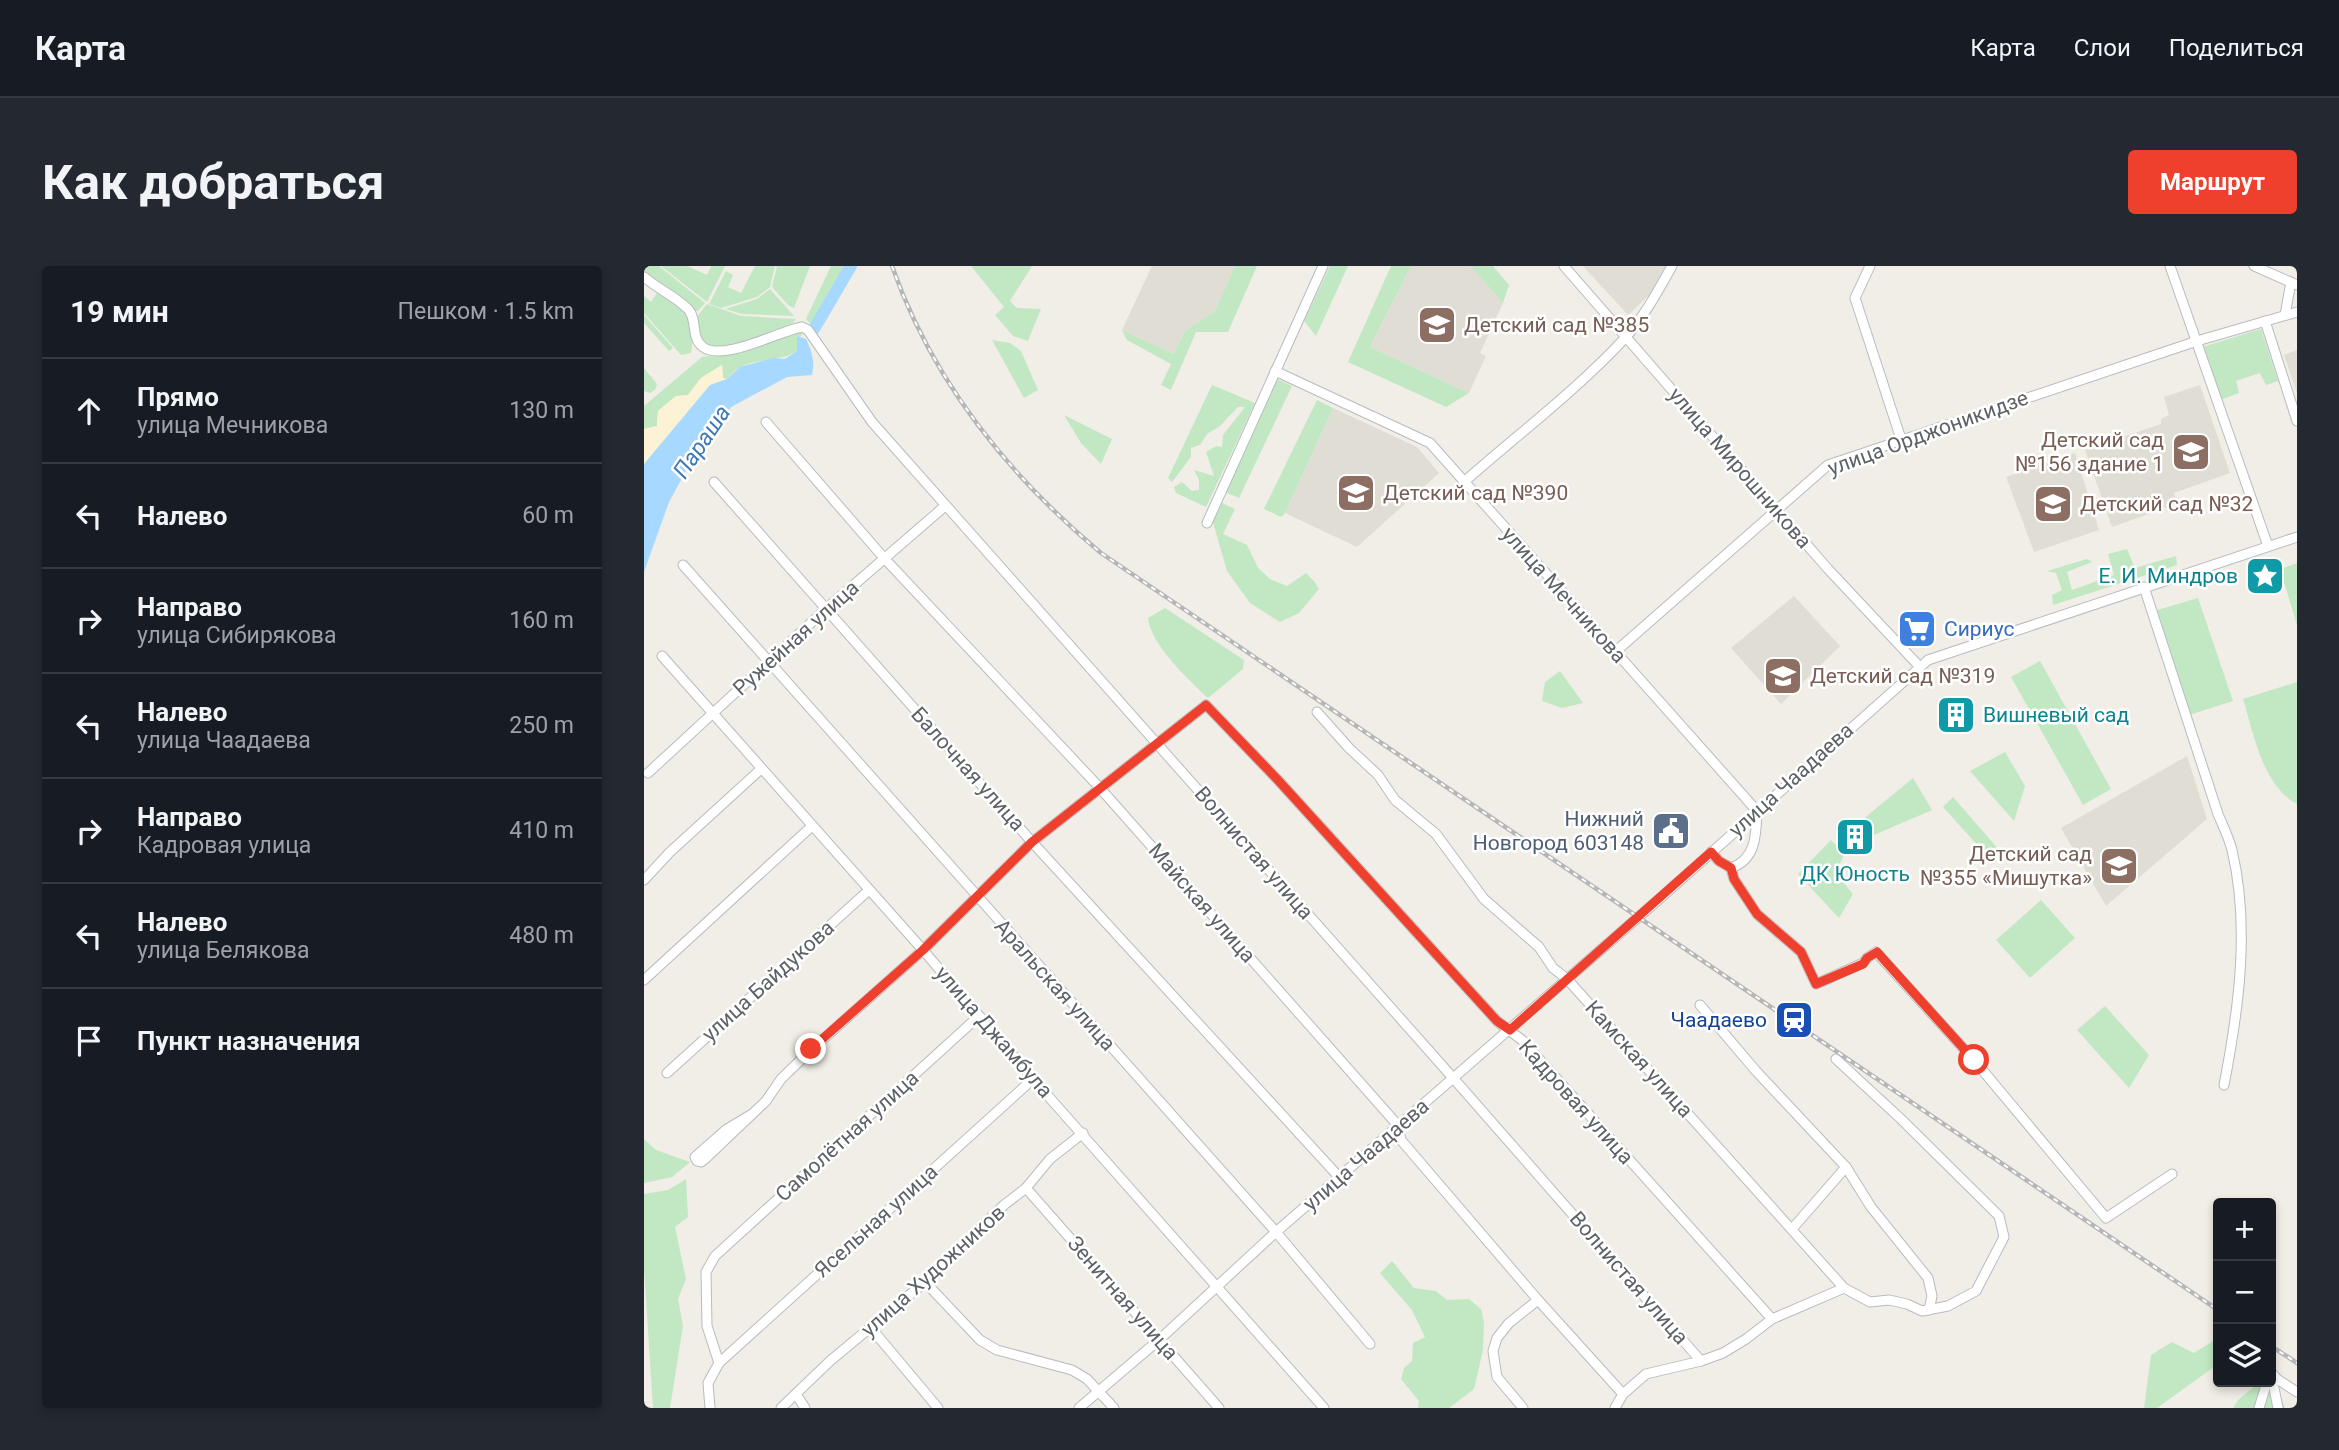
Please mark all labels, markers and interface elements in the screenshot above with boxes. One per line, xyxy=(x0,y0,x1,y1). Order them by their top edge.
text: Карта xyxy=(35,29,126,68)
text: Карта xyxy=(1970,34,2036,62)
text: Слои xyxy=(2074,34,2131,62)
text: Поделиться xyxy=(2169,34,2304,62)
button: Маршрут xyxy=(2128,150,2297,214)
text: Как добраться xyxy=(42,154,384,211)
text: 19 мин xyxy=(70,294,169,329)
text: Пешком · 1.5 km xyxy=(398,298,574,325)
school or university icon: Детский сад №385 xyxy=(1416,304,1458,346)
place label: Детский сад №385 xyxy=(1464,313,1649,337)
text: Прямо xyxy=(137,382,219,412)
street label: улица Мирошникова xyxy=(1664,383,1816,553)
street label: улица Орджоникидзе xyxy=(1824,386,2032,480)
icon: ahead xyxy=(70,392,108,430)
text: 130 m xyxy=(509,397,574,424)
water label: Параша xyxy=(668,400,736,484)
text: улица Мечникова xyxy=(137,412,328,439)
place label: Детский сад №156 здание 1 xyxy=(2015,428,2164,476)
school or university icon: Детский сад №156 здание 1 xyxy=(2170,431,2212,473)
school or university icon: Детский сад №390 xyxy=(1335,472,1377,514)
place label: Детский сад №390 xyxy=(1383,481,1568,505)
school or university icon: Детский сад №32 xyxy=(2032,483,2074,525)
place label: Детский сад №32 xyxy=(2080,492,2254,516)
icon: left xyxy=(70,497,108,535)
text: Налево xyxy=(137,501,227,531)
text: 60 m xyxy=(522,502,574,529)
street label: улица Мечникова xyxy=(1497,522,1631,668)
place icon: Е. И. Миндров xyxy=(2244,555,2286,597)
place label: Е. И. Миндров xyxy=(2099,564,2238,588)
street label: Ружейная улица xyxy=(728,575,864,701)
text: Направо xyxy=(137,592,242,622)
icon: right xyxy=(70,602,108,640)
text: 160 m xyxy=(509,607,574,634)
supermarket icon: Сириус xyxy=(1896,608,1938,650)
place label: Сириус xyxy=(1944,617,2015,641)
text: улица Сибирякова xyxy=(137,622,336,649)
school or university icon: Детский сад №319 xyxy=(1762,655,1804,697)
place label: Детский сад №319 xyxy=(1810,664,1995,688)
building icon: Вишневый сад xyxy=(1935,694,1977,736)
text: Налево xyxy=(137,697,227,727)
street label: Балочная улица xyxy=(906,702,1030,836)
place label: Вишневый сад xyxy=(1983,703,2129,727)
icon: left xyxy=(70,707,108,745)
text: 250 m xyxy=(509,712,574,739)
street label: улица Чаадаева xyxy=(1724,718,1858,842)
text: улица Чаадаева xyxy=(137,727,311,754)
street label: Волнистая улица xyxy=(1190,782,1318,924)
text: Направо xyxy=(137,802,242,832)
place label: Нижний Новгород 603148 xyxy=(1473,807,1644,855)
public building icon: Нижний Новгород 603148 xyxy=(1650,810,1692,852)
icon: right xyxy=(70,812,108,850)
building icon: ДК Юность xyxy=(1834,816,1876,858)
text: 410 m xyxy=(509,817,574,844)
text: Кадровая улица xyxy=(137,832,311,859)
street label: Майская улица xyxy=(1144,839,1260,967)
place label: Детский сад №355 «Мишутка» xyxy=(1920,842,2092,890)
school or university icon: Детский сад №355 «Мишутка» xyxy=(2098,845,2140,887)
place label: ДК Юность xyxy=(1800,862,1910,886)
text: Налево xyxy=(137,907,227,937)
street label: Аральская улица xyxy=(990,914,1120,1056)
street label: улица Байдукова xyxy=(697,916,839,1046)
icon: left xyxy=(70,917,108,955)
text: 480 m xyxy=(509,922,574,949)
text: улица Белякова xyxy=(137,937,309,964)
street label: улица Джамбула xyxy=(930,961,1058,1103)
street label: Камская улица xyxy=(1580,996,1698,1122)
station icon: Чаадаево xyxy=(1773,999,1815,1041)
place label: Чаадаево xyxy=(1671,1008,1767,1032)
icon: arrive xyxy=(70,1022,108,1060)
text: Пункт назначения xyxy=(137,1026,361,1056)
route end xyxy=(795,1033,826,1064)
street label: Кадровая улица xyxy=(1514,1035,1638,1169)
route start xyxy=(1958,1044,1989,1075)
street label: Самолётная улица xyxy=(771,1066,923,1206)
street label: улица Чаадаева xyxy=(1298,1094,1434,1216)
street label: Ясельная улица xyxy=(810,1160,942,1282)
map controls xyxy=(2213,1198,2276,1387)
button: + xyxy=(2213,1198,2276,1261)
street label: улица Художников xyxy=(856,1200,1010,1342)
street label: Волнистая улица xyxy=(1565,1207,1693,1349)
street label: Зенитная улица xyxy=(1063,1231,1183,1365)
button: − xyxy=(2213,1261,2276,1324)
button: layers xyxy=(2213,1324,2276,1387)

